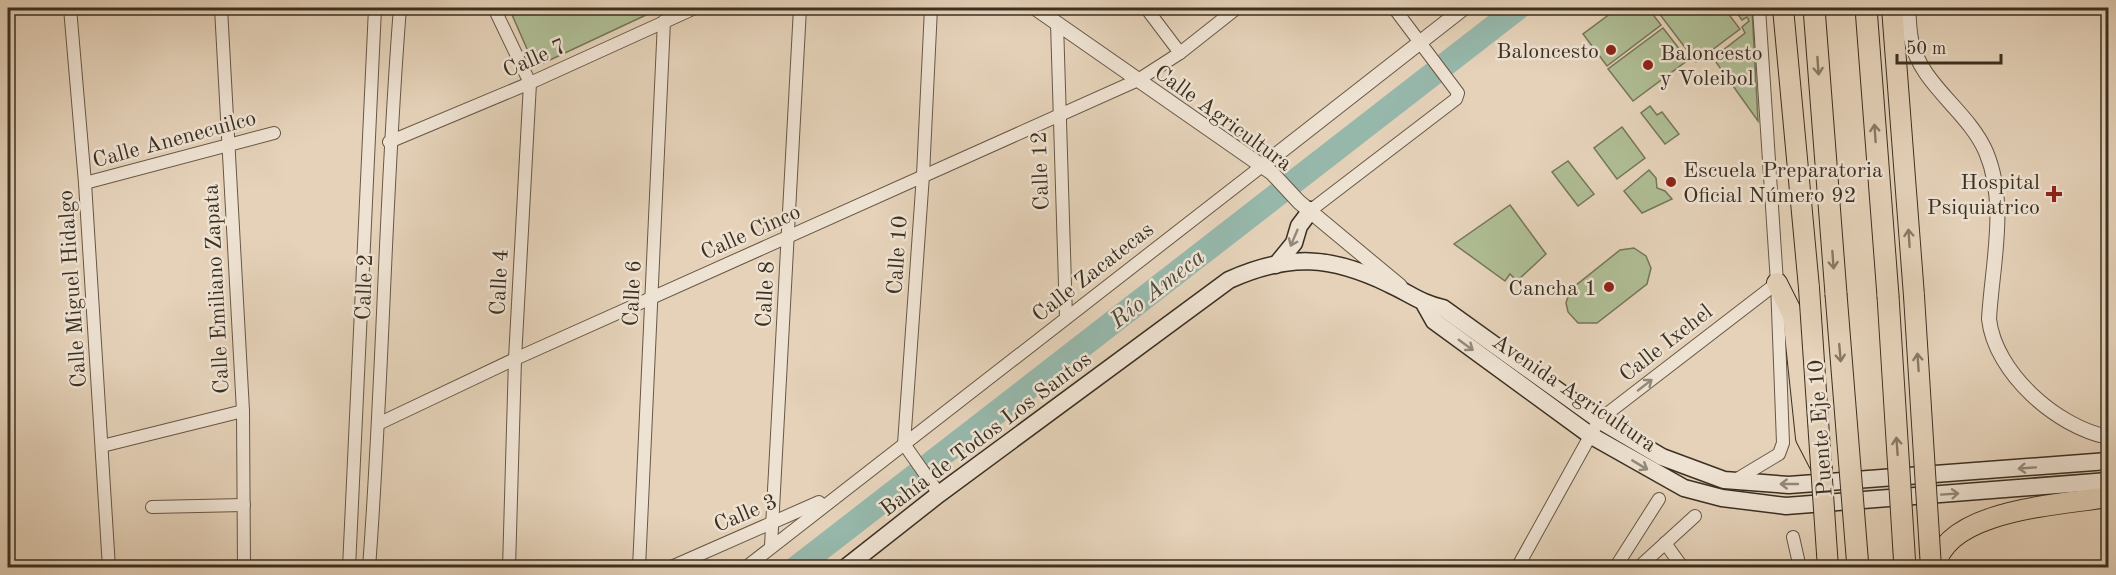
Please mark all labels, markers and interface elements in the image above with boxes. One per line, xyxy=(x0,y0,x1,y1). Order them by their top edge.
scale bar xyxy=(1897,27,2000,65)
street label: Calle 7 xyxy=(500,35,570,82)
text: 50 m xyxy=(1906,40,1946,58)
place label: Baloncesto xyxy=(1496,41,1599,63)
marker: Baloncesto xyxy=(1604,43,1618,57)
place label: Baloncesto y Voleibol xyxy=(1660,43,1763,90)
one-way arrow xyxy=(1813,55,1824,75)
marker: Baloncesto y Voleibol xyxy=(1641,58,1655,72)
street label: Calle Agricultura xyxy=(1150,62,1296,176)
street label: Calle Anenecuilco xyxy=(90,108,259,172)
one-way arrow xyxy=(1870,123,1881,143)
street label: Calle 12 xyxy=(1029,131,1053,211)
place label: Escuela Preparatoria Oficial Número 92 xyxy=(1683,160,1883,207)
place label: Hospital Psiquiatrico xyxy=(1927,172,2040,219)
marker: Escuela Preparatoria Oficial Número 92 xyxy=(1664,175,1678,189)
street label: Calle Emiliano Zapata xyxy=(201,183,233,394)
marker: Hospital Psiquiatrico xyxy=(2045,185,2063,203)
street label: Calle Miguel Hidalgo xyxy=(55,189,91,389)
street label: Calle Cinco xyxy=(698,201,804,265)
street label: Calle 10 xyxy=(884,215,912,295)
street label: Calle Zacatecas xyxy=(1028,219,1158,327)
one-way arrow xyxy=(1288,228,1299,246)
one-way arrow xyxy=(1903,228,1914,248)
water label: Río Ameca xyxy=(1106,245,1210,334)
street label: Calle 4 xyxy=(487,248,513,316)
one-way arrow xyxy=(1828,250,1839,270)
street label: Calle 2 xyxy=(353,253,377,321)
street label: Calle 6 xyxy=(620,259,646,327)
street label: Calle 8 xyxy=(753,260,779,328)
place label: Cancha 1 xyxy=(1508,278,1597,300)
marker: Cancha 1 xyxy=(1602,280,1616,294)
street label: Calle Ixchel xyxy=(1616,301,1717,386)
street label: Avenida Agricultura xyxy=(1488,331,1660,457)
one-way arrow xyxy=(1458,338,1474,351)
one-way arrow xyxy=(1835,342,1846,362)
street label: Bahía de Todos Los Santos xyxy=(877,348,1096,521)
one-way arrow xyxy=(1912,353,1923,373)
street label: Puente Eje 10 xyxy=(1805,359,1837,497)
one-way arrow xyxy=(1637,378,1653,391)
one-way arrow xyxy=(1891,437,1902,457)
one-way arrow xyxy=(1631,460,1648,472)
one-way arrow xyxy=(2017,463,2037,474)
one-way arrow xyxy=(1780,479,1800,490)
one-way arrow xyxy=(1939,488,1959,499)
street label: Calle 3 xyxy=(711,491,781,537)

